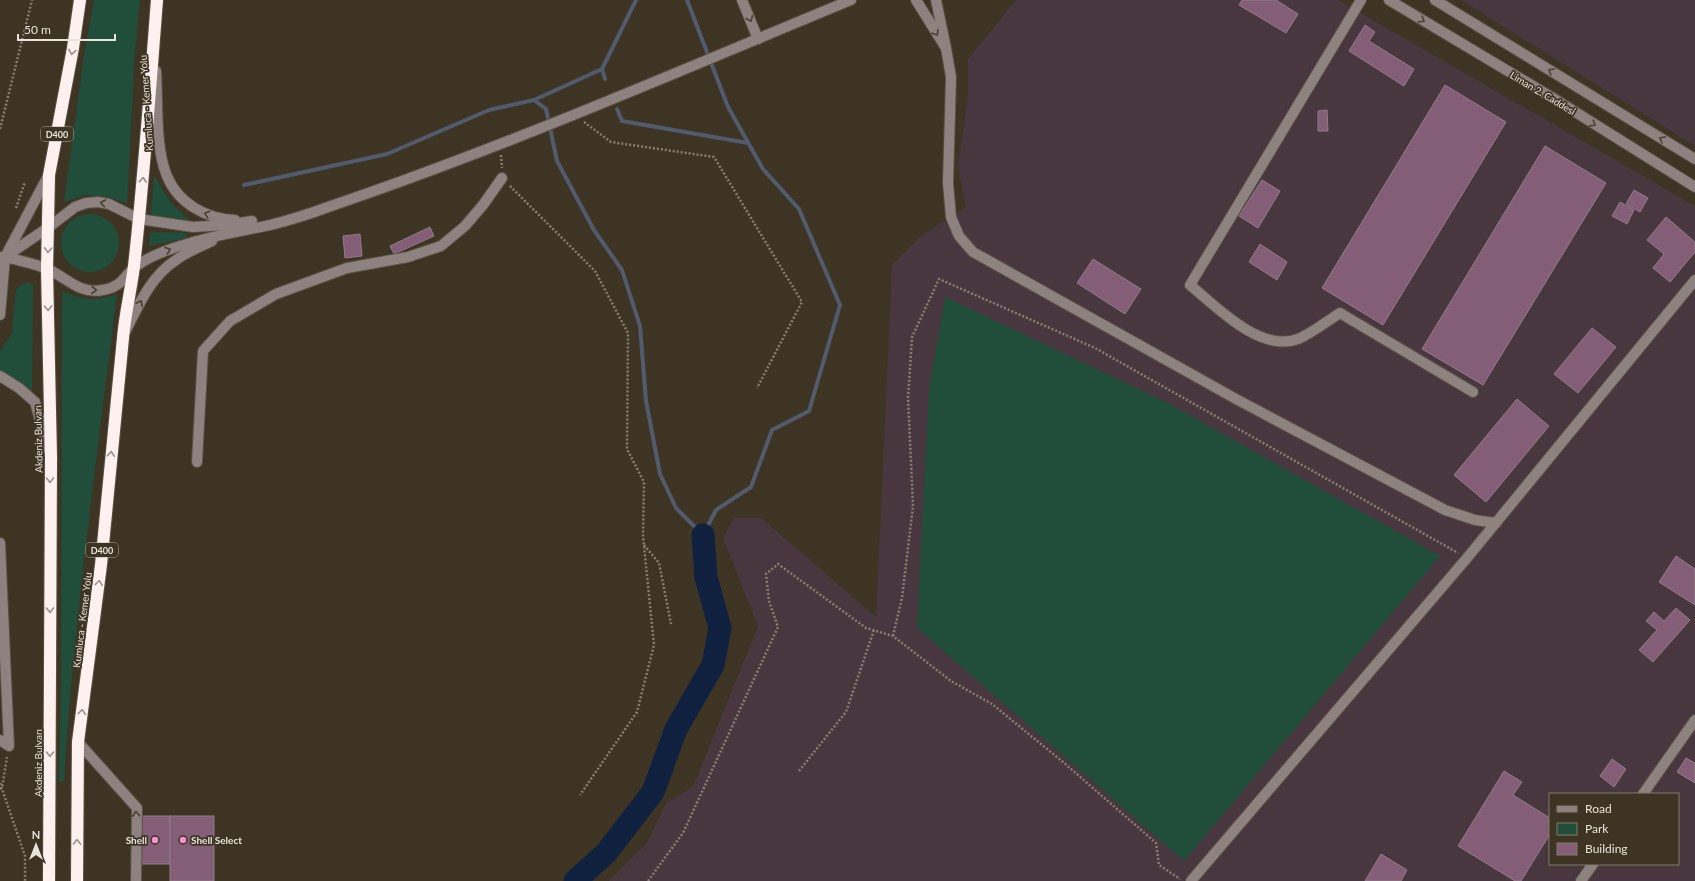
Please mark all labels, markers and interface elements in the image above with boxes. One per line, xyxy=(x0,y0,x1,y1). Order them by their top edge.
one-way arrow xyxy=(1418,15,1425,23)
scale bar xyxy=(18,16,115,42)
one-way arrow xyxy=(745,16,753,23)
text: 50 m xyxy=(24,22,51,37)
one-way arrow xyxy=(932,29,939,36)
one-way arrow xyxy=(68,49,77,56)
street label: Kumluca - Kemer Yolu xyxy=(137,55,155,151)
one-way arrow xyxy=(1548,68,1555,75)
street label: Liman 2. Caddesi xyxy=(1508,69,1578,117)
one-way arrow xyxy=(1589,119,1596,126)
road number: D400 xyxy=(41,127,73,141)
one-way arrow xyxy=(1659,136,1666,143)
one-way arrow xyxy=(138,177,147,183)
one-way arrow xyxy=(100,200,106,208)
one-way arrow xyxy=(204,210,211,219)
one-way arrow xyxy=(44,247,52,253)
one-way arrow xyxy=(165,247,172,255)
one-way arrow xyxy=(91,286,97,294)
one-way arrow xyxy=(135,300,143,307)
one-way arrow xyxy=(44,305,52,311)
street label: Akdeniz Bulvarı xyxy=(31,405,45,473)
one-way arrow xyxy=(107,451,116,457)
one-way arrow xyxy=(46,477,54,483)
road number: D400 xyxy=(86,543,118,557)
street label: Kumluca - Kemer Yolu xyxy=(70,572,94,668)
one-way arrow xyxy=(94,580,103,586)
one-way arrow xyxy=(46,607,54,613)
one-way arrow xyxy=(77,709,86,715)
street label: Akdeniz Bulvarı xyxy=(32,729,44,797)
one-way arrow xyxy=(46,751,54,757)
legend xyxy=(1549,793,1679,865)
text: Road xyxy=(1585,801,1612,816)
one-way arrow xyxy=(132,811,140,817)
text: Park xyxy=(1585,821,1609,836)
north arrow xyxy=(16,825,56,865)
text: N xyxy=(32,828,40,841)
place label: Shell xyxy=(126,834,147,846)
place label: Shell Select xyxy=(191,834,242,846)
marker: Shell xyxy=(150,835,160,845)
marker: Shell Select xyxy=(178,835,188,845)
one-way arrow xyxy=(73,839,81,845)
text: Building xyxy=(1585,841,1628,856)

